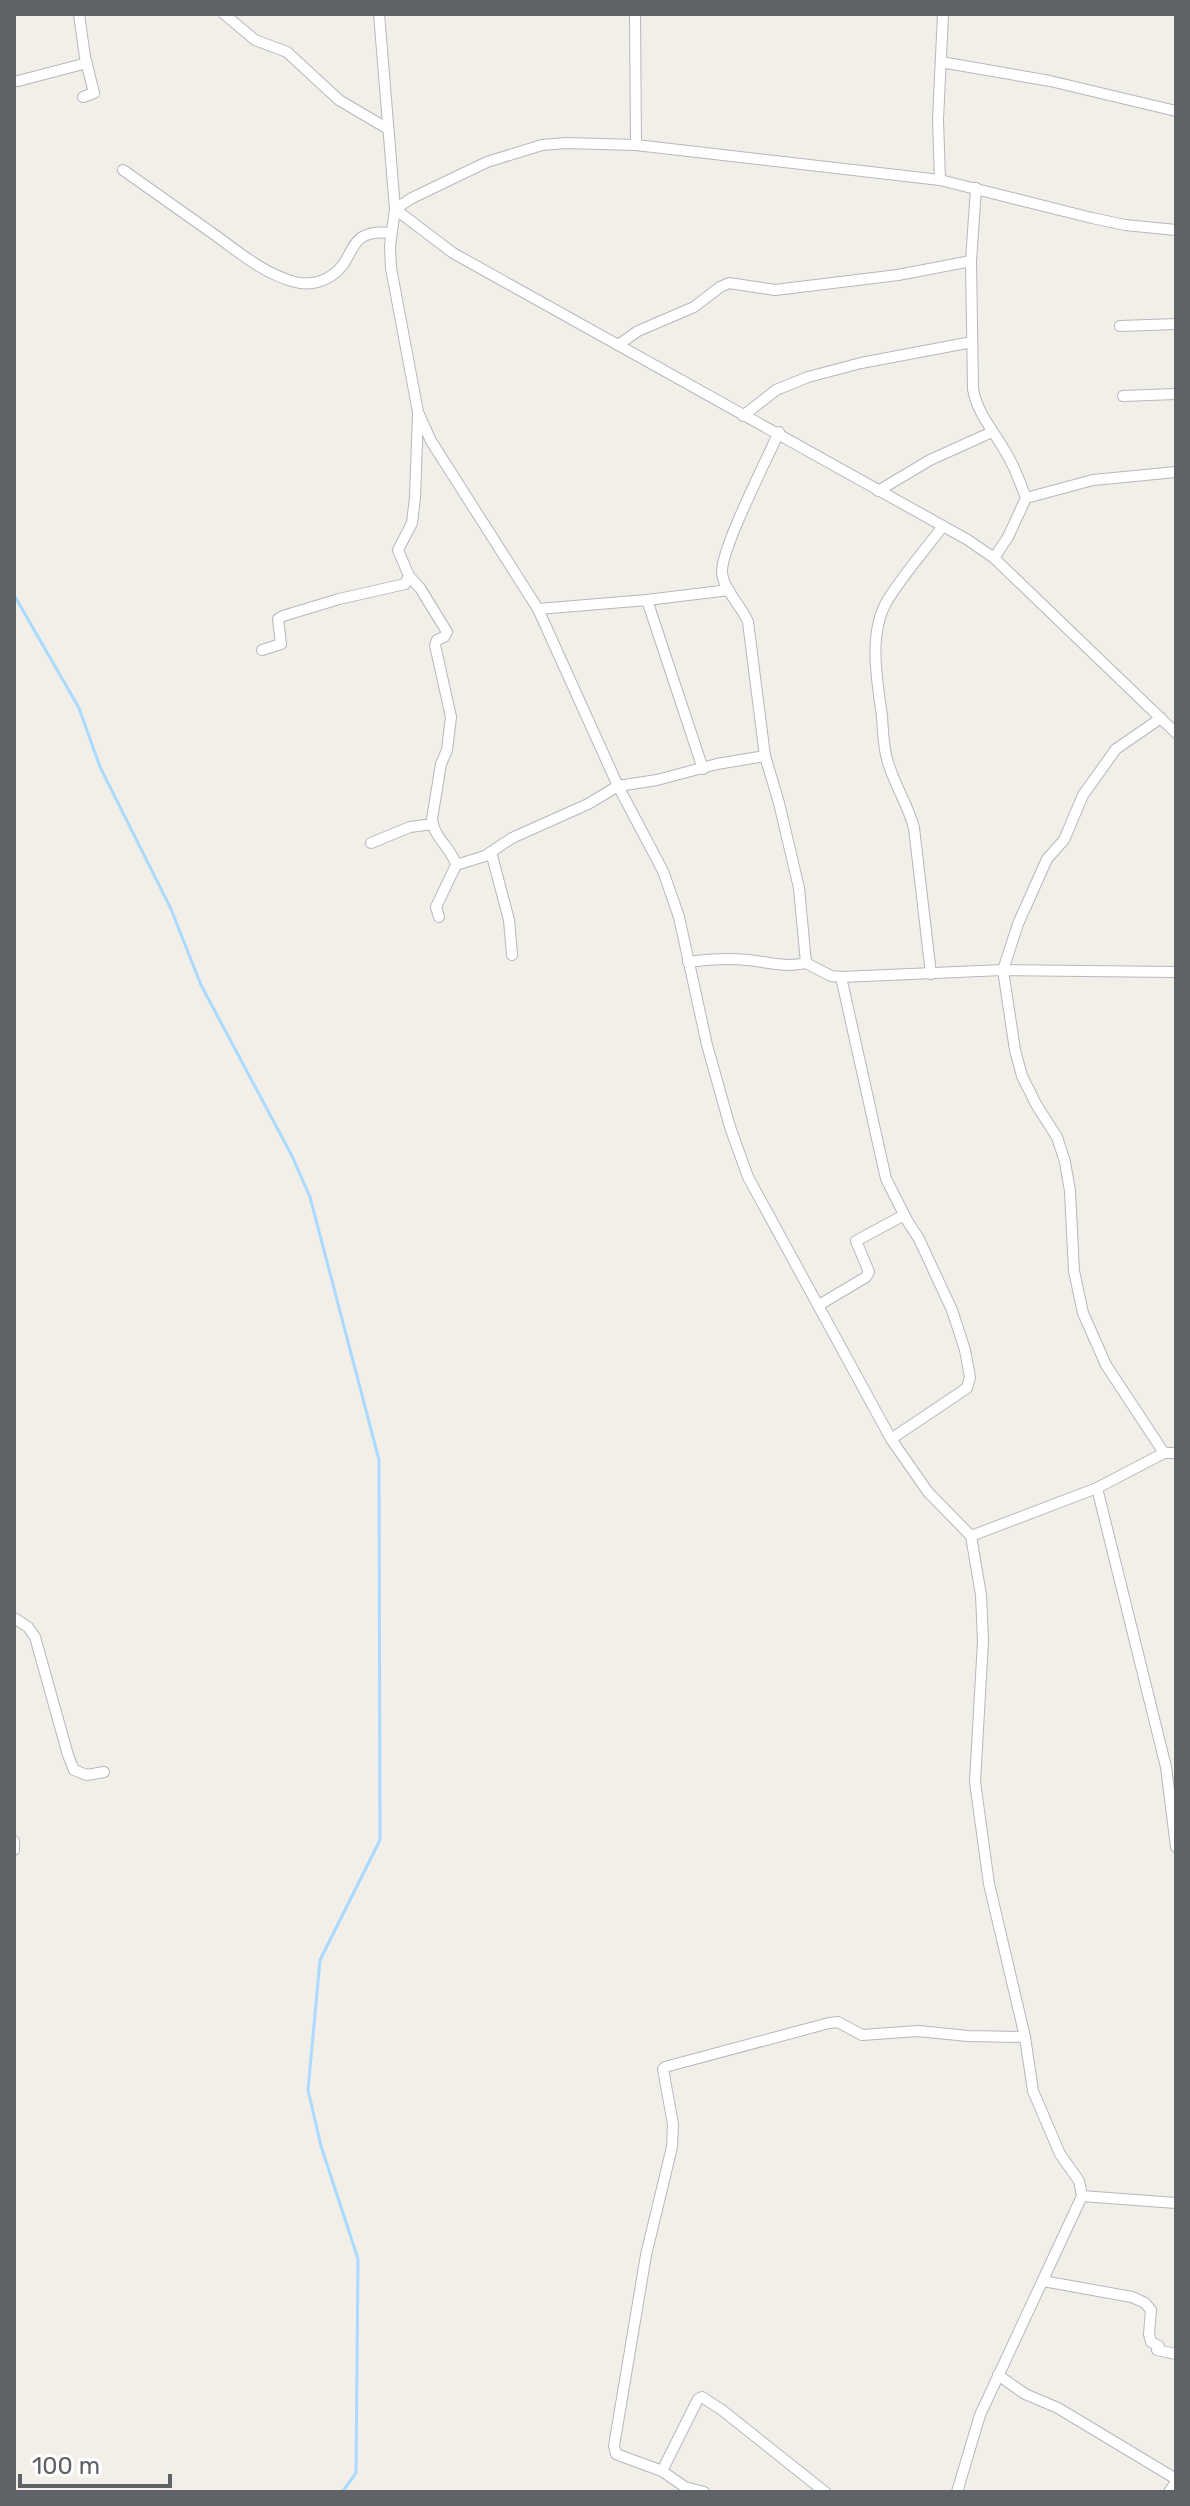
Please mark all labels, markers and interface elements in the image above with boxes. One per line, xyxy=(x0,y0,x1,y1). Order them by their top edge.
scale bar xyxy=(20,2438,170,2488)
text: 100 m xyxy=(32,2452,100,2480)

